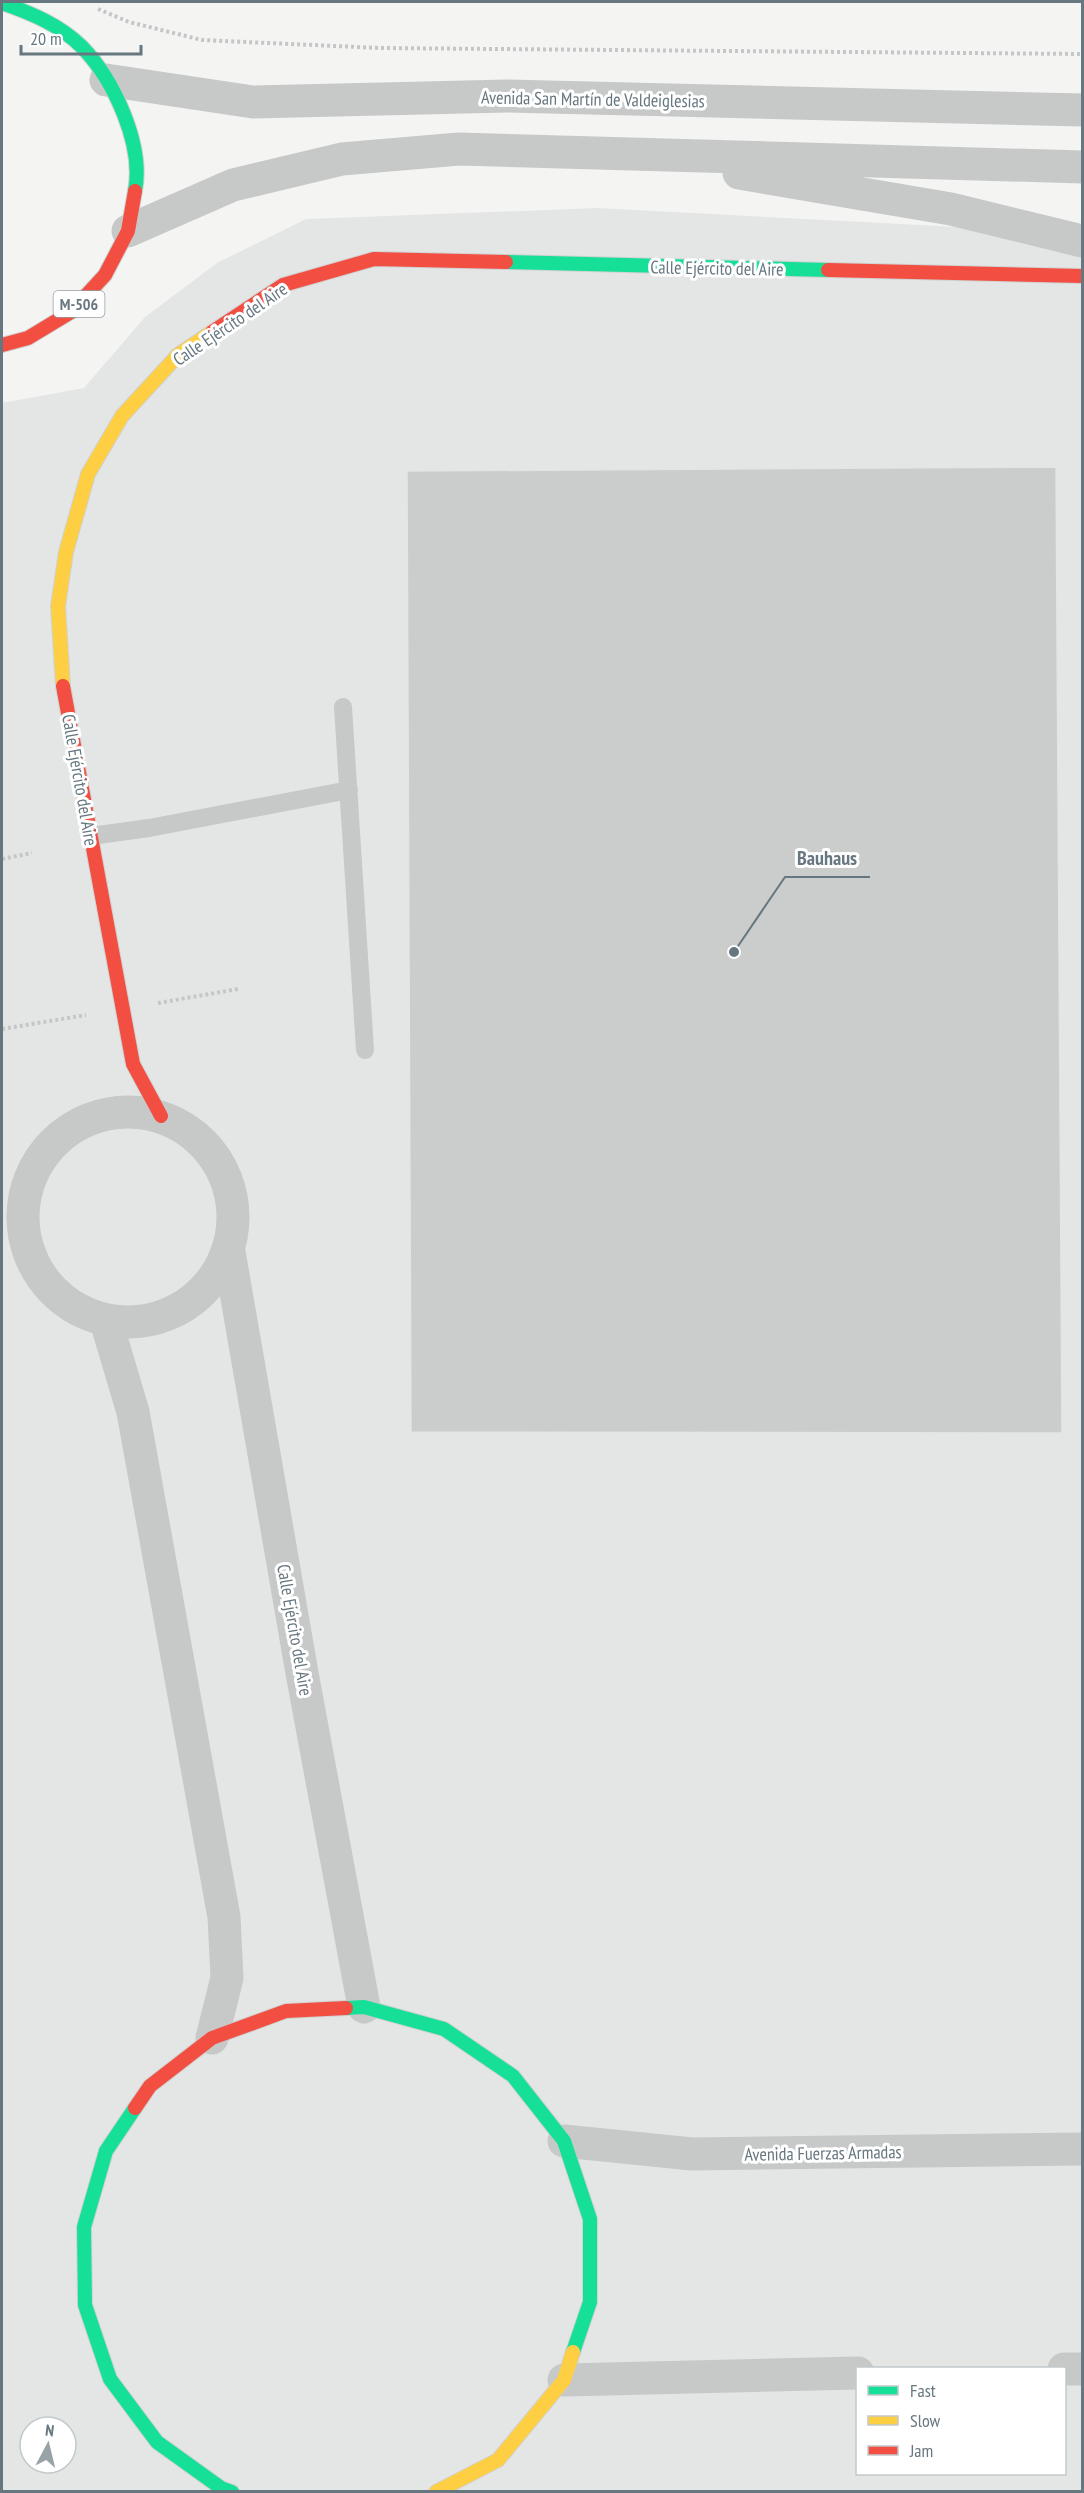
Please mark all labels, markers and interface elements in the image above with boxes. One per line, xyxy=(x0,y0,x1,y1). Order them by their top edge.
scale bar xyxy=(21,18,141,56)
text: 20 m xyxy=(30,27,62,50)
street label: Avenida San Martín de Valdeiglesias xyxy=(481,86,705,112)
street label: Calle Ejército del Aire xyxy=(650,255,784,281)
street label: Calle Ejército del Aire xyxy=(168,277,292,371)
road number: M-506 xyxy=(54,291,104,317)
street label: Calle Ejército del Aire xyxy=(57,712,103,848)
callout: Bauhaus xyxy=(785,839,870,877)
text: Bauhaus xyxy=(797,845,857,871)
street label: Calle Ejército del Aire xyxy=(272,1562,318,1698)
street label: Avenida Fuerzas Armadas xyxy=(744,2140,902,2166)
legend xyxy=(856,2367,1066,2475)
text: Fast xyxy=(910,2379,936,2402)
text: Slow xyxy=(910,2409,941,2432)
north arrow xyxy=(18,2415,78,2475)
text: N xyxy=(44,2420,55,2441)
text: Jam xyxy=(909,2439,933,2462)

